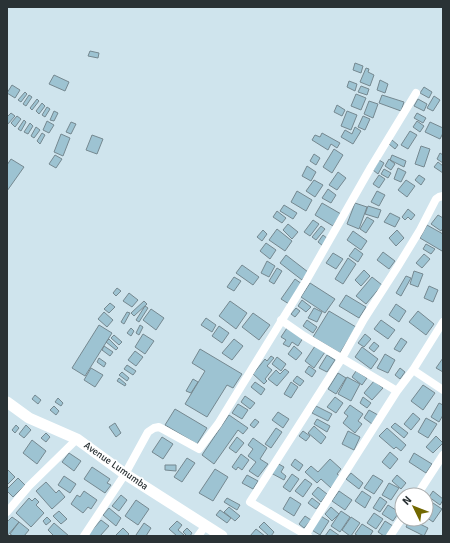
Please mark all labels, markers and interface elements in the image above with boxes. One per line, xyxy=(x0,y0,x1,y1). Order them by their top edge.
street label: Avenue Lumumba xyxy=(82,439,150,493)
north arrow xyxy=(394,487,434,527)
text: N xyxy=(400,493,414,508)

